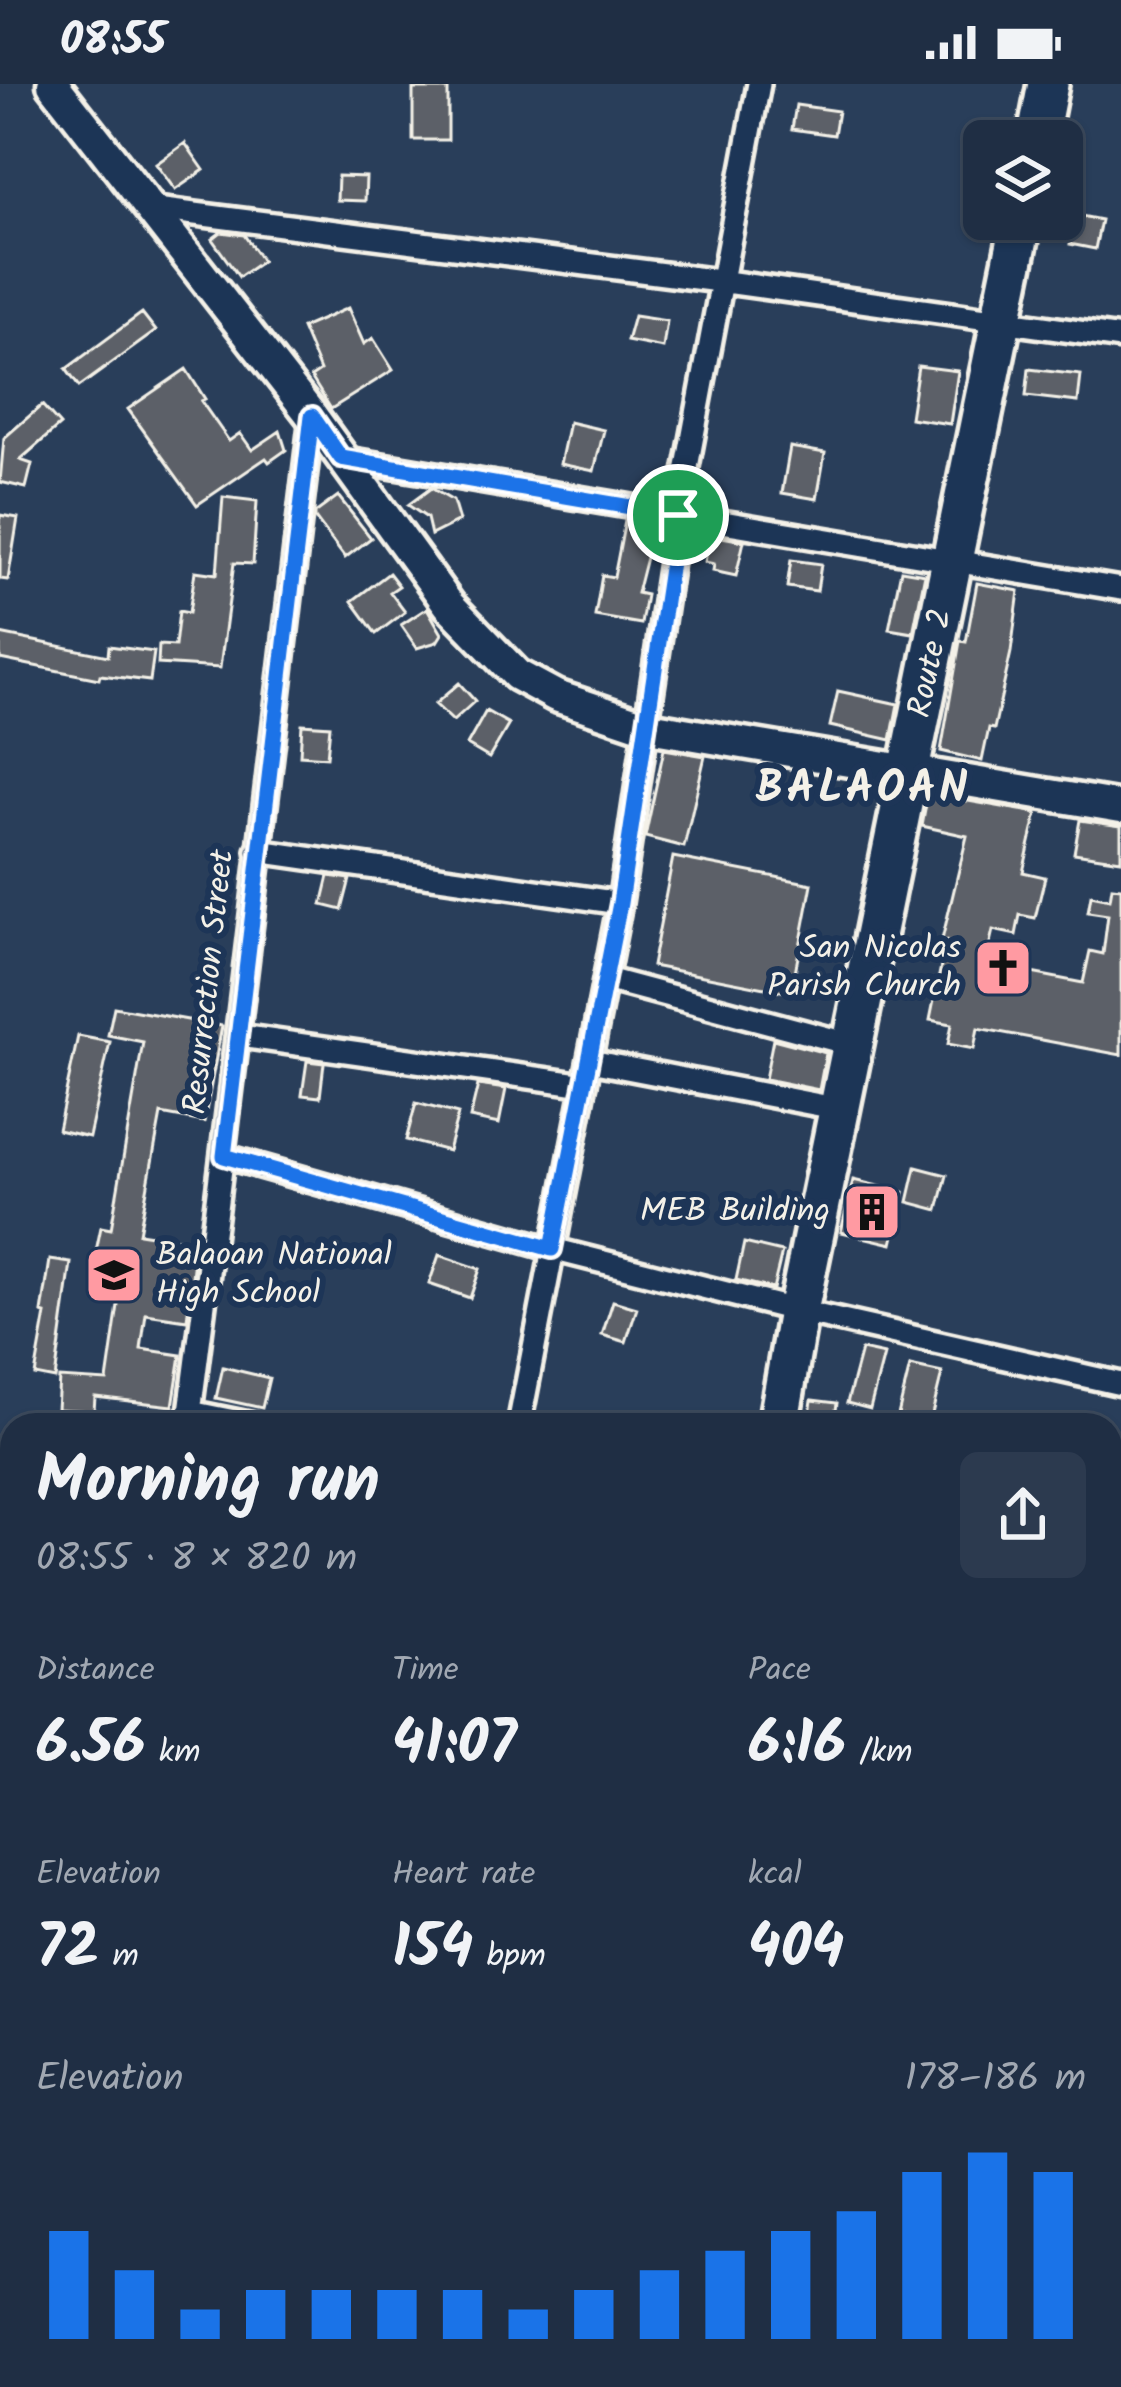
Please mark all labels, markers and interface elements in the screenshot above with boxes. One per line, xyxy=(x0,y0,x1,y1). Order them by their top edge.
text: 08:55 xyxy=(60,6,166,78)
map controls xyxy=(963,120,1083,240)
button: layers xyxy=(963,120,1083,240)
pin xyxy=(627,464,729,566)
icon: arrive xyxy=(645,482,711,548)
street label: Route 2 xyxy=(894,604,968,723)
district label: BALAOAN xyxy=(756,754,970,826)
street label: Resurrection Street xyxy=(170,846,250,1117)
place label: San Nicolas Parish Church xyxy=(767,923,961,1014)
church icon: San Nicolas Parish Church xyxy=(972,937,1034,999)
building icon: MEB Building xyxy=(841,1181,903,1243)
place label: MEB Building xyxy=(640,1186,830,1239)
place label: Balaoan National High School xyxy=(156,1230,392,1321)
school or university icon: Balaoan National High School xyxy=(83,1244,145,1306)
text: Morning run xyxy=(36,1431,380,1536)
button: share xyxy=(960,1452,1086,1578)
text: 08:55 · 8 × 820 m xyxy=(36,1529,357,1591)
text: Distance xyxy=(36,1645,155,1698)
text: Time xyxy=(392,1645,459,1698)
text: Pace xyxy=(748,1645,811,1698)
text: 6.56 xyxy=(36,1698,146,1794)
text: 41:07 xyxy=(392,1698,517,1794)
text: 6:16 xyxy=(748,1698,846,1794)
text: km xyxy=(146,1727,201,1780)
text: /km xyxy=(846,1727,913,1780)
text: Elevation xyxy=(36,1849,161,1902)
text: Heart rate xyxy=(392,1849,535,1902)
text: kcal xyxy=(748,1849,802,1902)
text: 72 xyxy=(36,1902,99,1998)
text: 154 xyxy=(392,1902,473,1998)
text: 404 xyxy=(748,1902,844,1998)
text: m xyxy=(99,1931,139,1984)
text: bpm xyxy=(473,1931,546,1984)
text: Elevation xyxy=(36,2049,184,2111)
text: 178–186 m xyxy=(904,2049,1086,2111)

